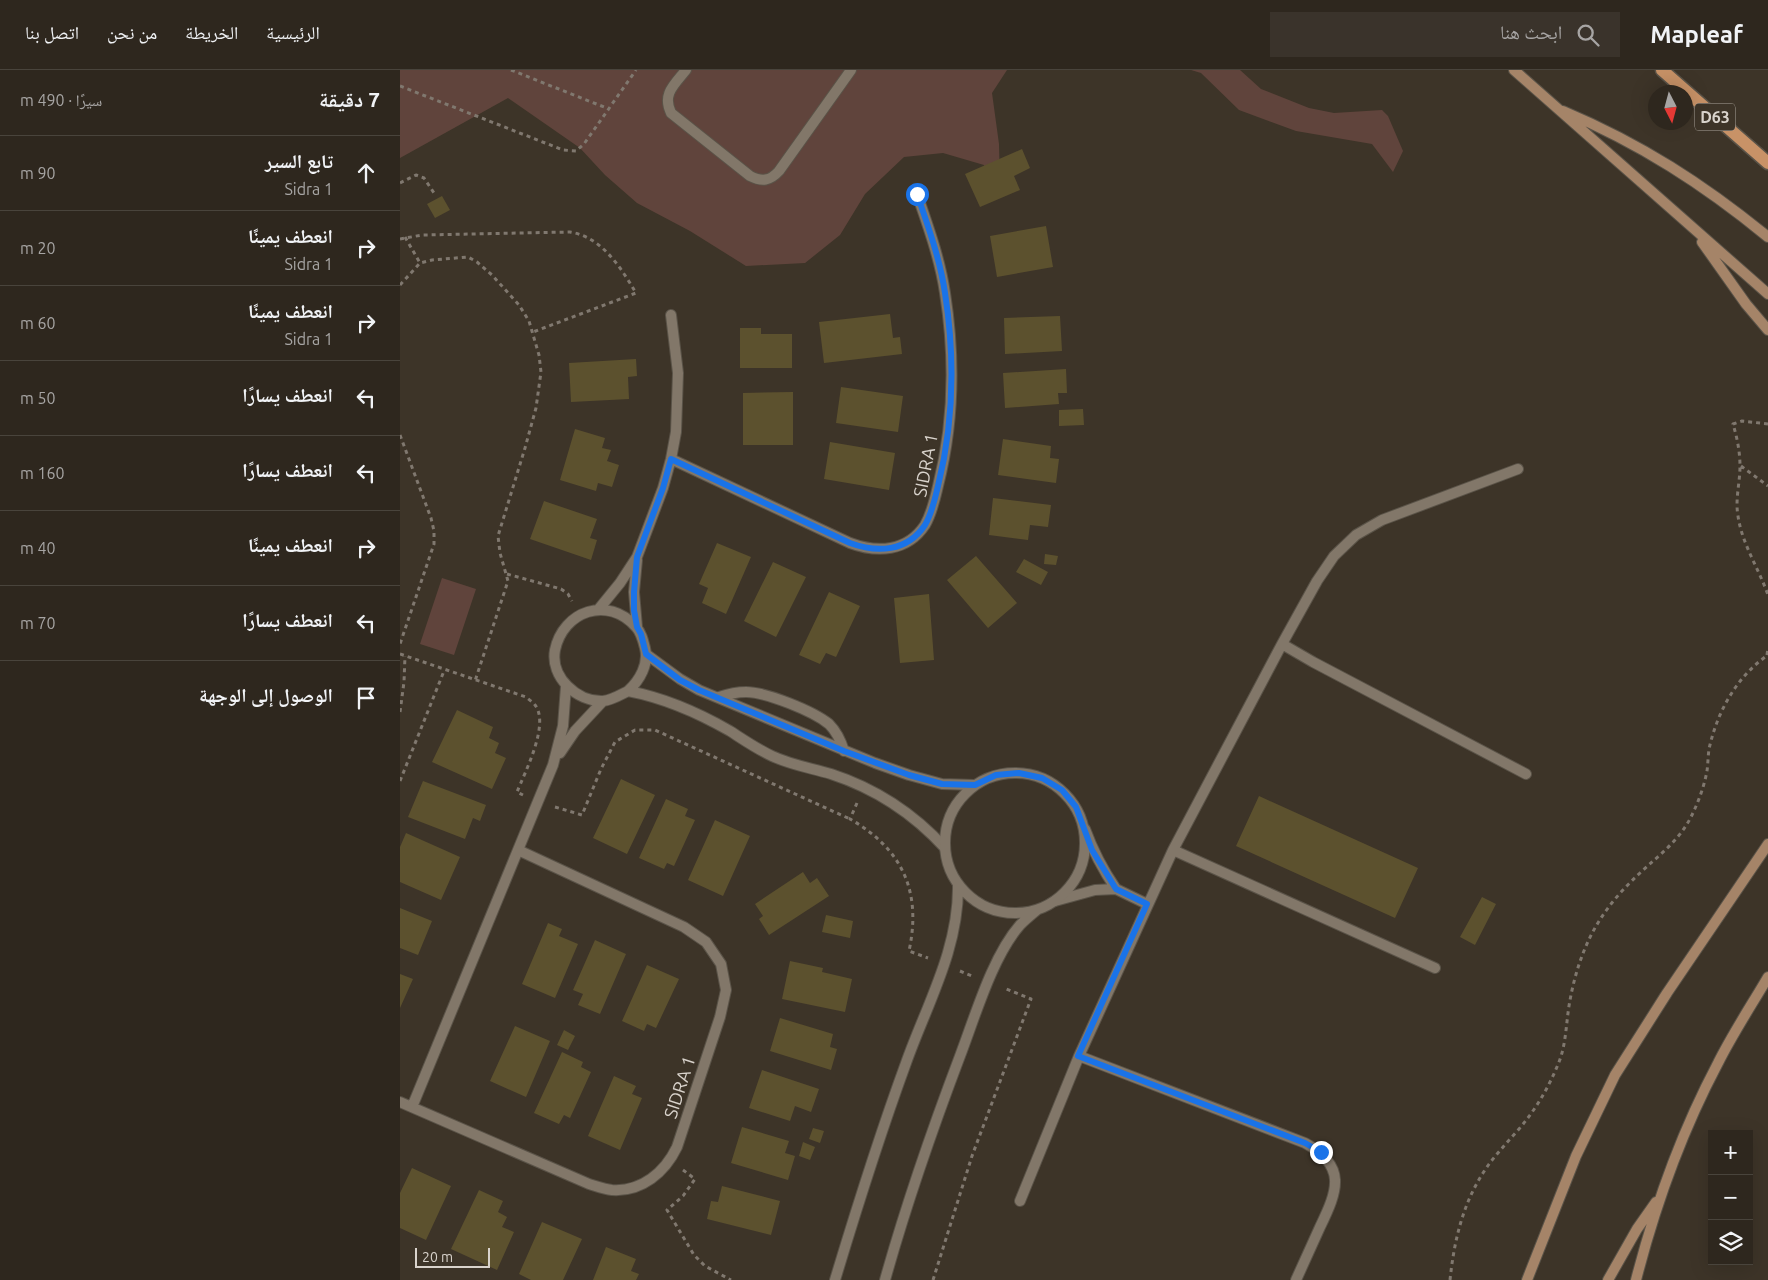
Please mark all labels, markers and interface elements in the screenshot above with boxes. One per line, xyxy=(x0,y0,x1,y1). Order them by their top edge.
search box xyxy=(1270,12,1620,57)
text: ابحث هنا xyxy=(1500,21,1562,43)
icon: search xyxy=(1574,21,1602,49)
text: Mapleaf xyxy=(1650,21,1743,48)
text: اتصل بنا xyxy=(25,22,79,42)
text: من نحن xyxy=(107,22,157,42)
text: الخريطة xyxy=(185,22,238,42)
text: الرئيسية xyxy=(266,22,320,42)
north arrow xyxy=(1648,85,1693,130)
text: 7 دقيقة xyxy=(319,87,380,111)
text: سيرًا · 490 m xyxy=(20,91,102,109)
road number: D63 xyxy=(1695,104,1735,131)
text: تابع السير xyxy=(265,150,333,172)
icon: ahead xyxy=(352,159,380,187)
text: 90 m xyxy=(20,164,56,182)
text: Sidra 1 xyxy=(284,180,333,198)
route start xyxy=(906,183,929,206)
text: انعطف يمينًا xyxy=(248,225,333,247)
icon: right xyxy=(352,234,380,262)
text: 20 m xyxy=(20,239,56,257)
text: Sidra 1 xyxy=(284,255,333,273)
text: انعطف يمينًا xyxy=(248,300,333,322)
icon: right xyxy=(352,309,380,337)
text: 60 m xyxy=(20,314,56,332)
text: Sidra 1 xyxy=(284,330,333,348)
text: انعطف يسارًا xyxy=(242,384,333,406)
icon: left xyxy=(352,384,380,412)
text: 50 m xyxy=(20,389,56,407)
street label: SIDRA 1 xyxy=(909,431,941,499)
text: انعطف يسارًا xyxy=(242,459,333,481)
icon: left xyxy=(352,459,380,487)
text: 160 m xyxy=(20,464,65,482)
text: انعطف يمينًا xyxy=(248,534,333,556)
icon: right xyxy=(352,534,380,562)
text: 40 m xyxy=(20,539,56,557)
text: انعطف يسارًا xyxy=(242,609,333,631)
icon: left xyxy=(352,609,380,637)
text: 70 m xyxy=(20,614,56,632)
text: الوصول إلى الوجهة xyxy=(199,684,333,706)
icon: arrive xyxy=(352,684,380,712)
street label: SIDRA 1 xyxy=(660,1053,698,1121)
map controls xyxy=(1708,1130,1753,1265)
button: + xyxy=(1708,1130,1753,1175)
route end xyxy=(1310,1141,1333,1164)
button: − xyxy=(1708,1175,1753,1220)
button: layers xyxy=(1708,1220,1753,1265)
scale bar xyxy=(415,1245,490,1268)
text: 20 m xyxy=(422,1249,453,1265)

